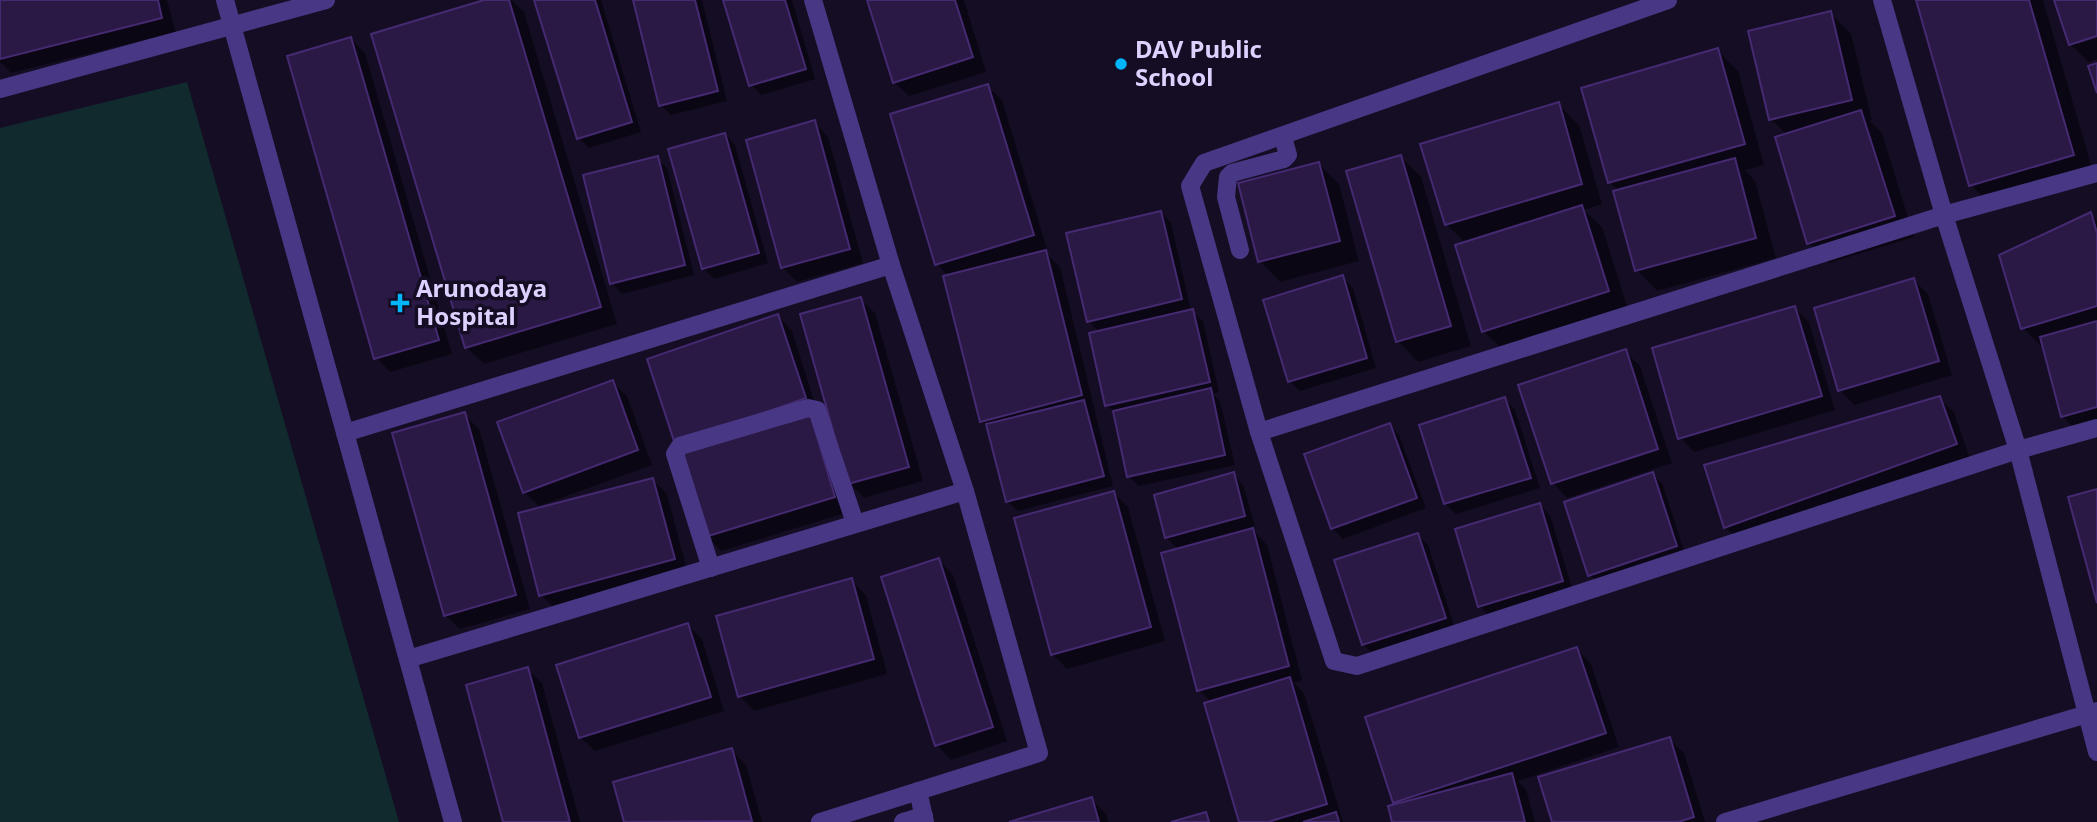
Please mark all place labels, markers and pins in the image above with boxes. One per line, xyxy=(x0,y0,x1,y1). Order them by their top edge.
place label: DAV Public School xyxy=(1135,32,1262,93)
marker: DAV Public School xyxy=(1113,56,1129,72)
place label: Arunodaya Hospital xyxy=(416,271,547,332)
marker: Arunodaya Hospital xyxy=(390,293,410,313)

